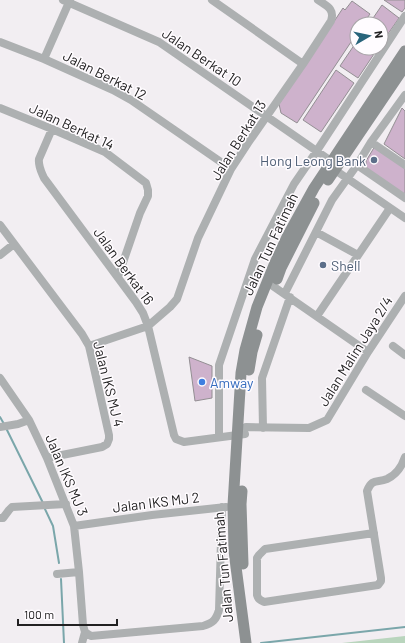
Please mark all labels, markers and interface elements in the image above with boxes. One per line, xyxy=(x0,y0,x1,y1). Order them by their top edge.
north arrow xyxy=(349,16,389,56)
street label: Jalan Berkat 10 xyxy=(159,24,245,90)
text: N xyxy=(372,30,386,39)
street label: Jalan Berkat 12 xyxy=(60,47,150,103)
street label: Jalan Berkat 13 xyxy=(207,97,269,183)
street label: Jalan Berkat 14 xyxy=(27,99,117,153)
place label: Hong Leong Bank xyxy=(260,152,366,169)
marker: Hong Leong Bank xyxy=(369,155,379,165)
street label: Jalan Tun Fatimah xyxy=(239,190,301,298)
street label: Jalan Berkat 16 xyxy=(90,224,158,308)
place label: Shell xyxy=(331,257,361,274)
marker: Shell xyxy=(318,260,328,270)
street label: Jalan Malim Jaya 2/4 xyxy=(314,293,396,409)
street label: Jalan IKS MJ 4 xyxy=(90,339,128,429)
place label: Amway xyxy=(210,374,254,391)
marker: Amway xyxy=(197,377,207,387)
street label: Jalan IKS MJ 3 xyxy=(42,432,92,518)
street label: Jalan IKS MJ 2 xyxy=(112,488,200,516)
street label: Jalan Tun Fatimah xyxy=(210,511,236,623)
scale bar xyxy=(18,601,117,627)
text: 100 m xyxy=(24,607,54,621)

